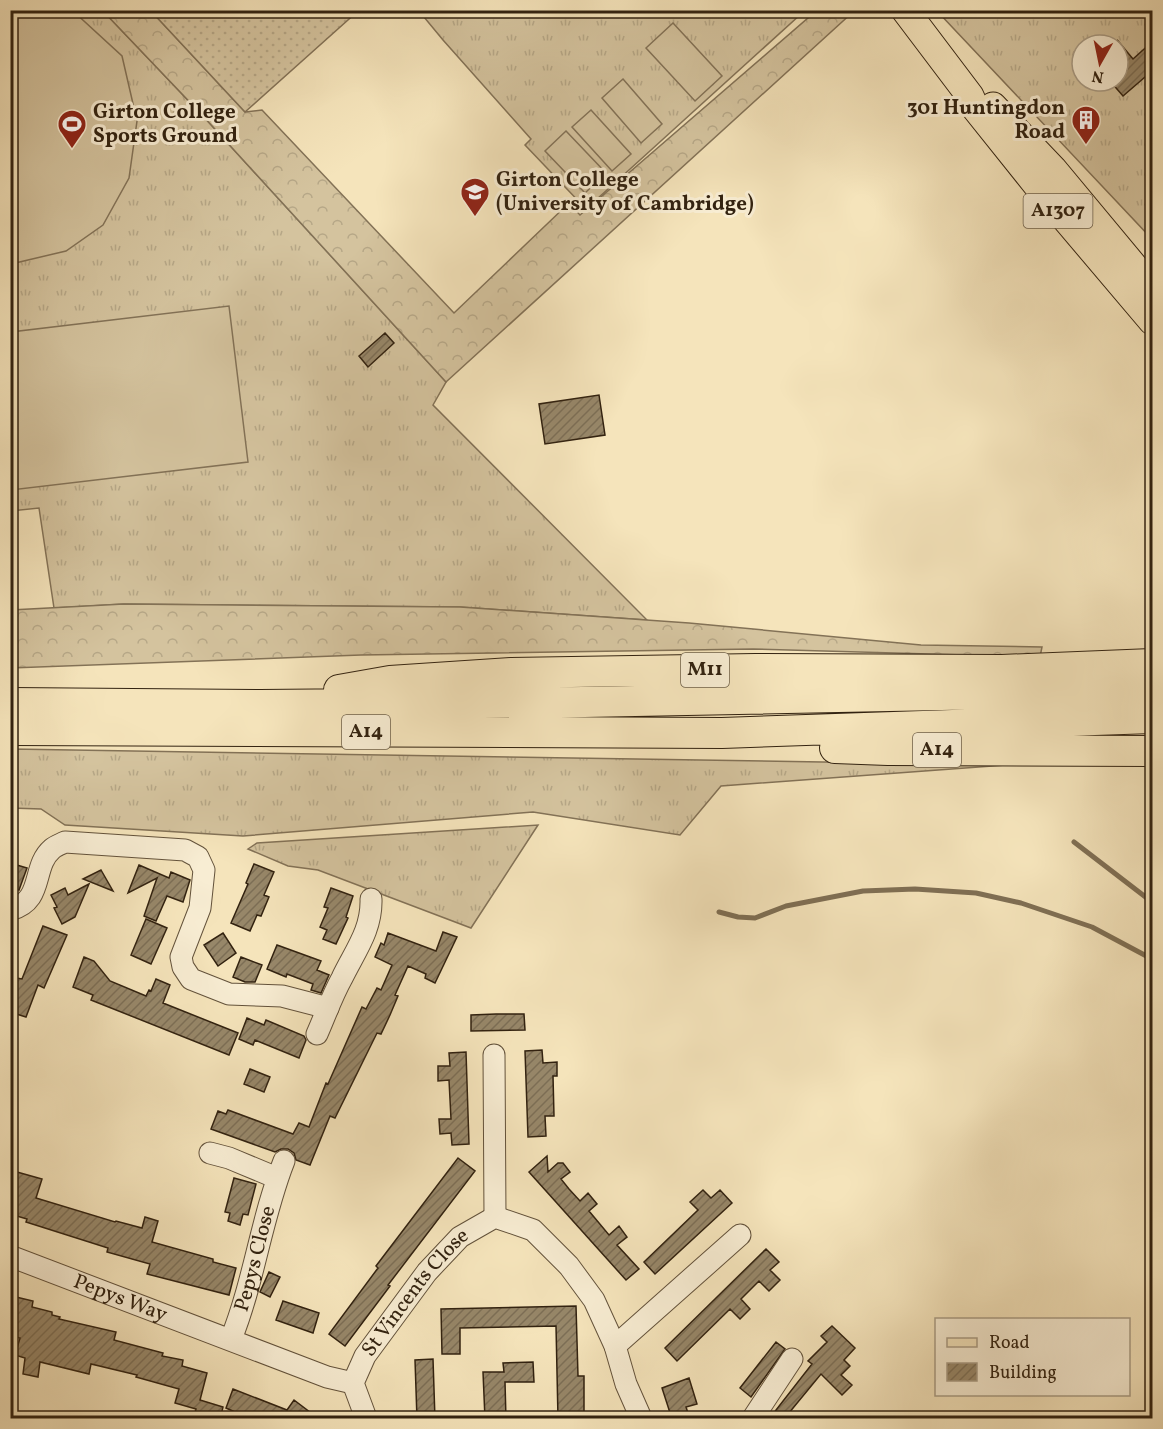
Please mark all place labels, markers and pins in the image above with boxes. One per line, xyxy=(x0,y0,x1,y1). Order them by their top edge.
place label: 301 Huntingdon Road xyxy=(907,94,1065,147)
place label: Girton College Sports Ground xyxy=(93,98,238,151)
building icon: 301 Huntingdon Road xyxy=(1070,104,1102,146)
sports icon: Girton College Sports Ground xyxy=(56,108,88,150)
place label: Girton College (University of Cambridge) xyxy=(496,166,754,219)
school or university icon: Girton College (University of Cambridge) xyxy=(459,176,491,218)

